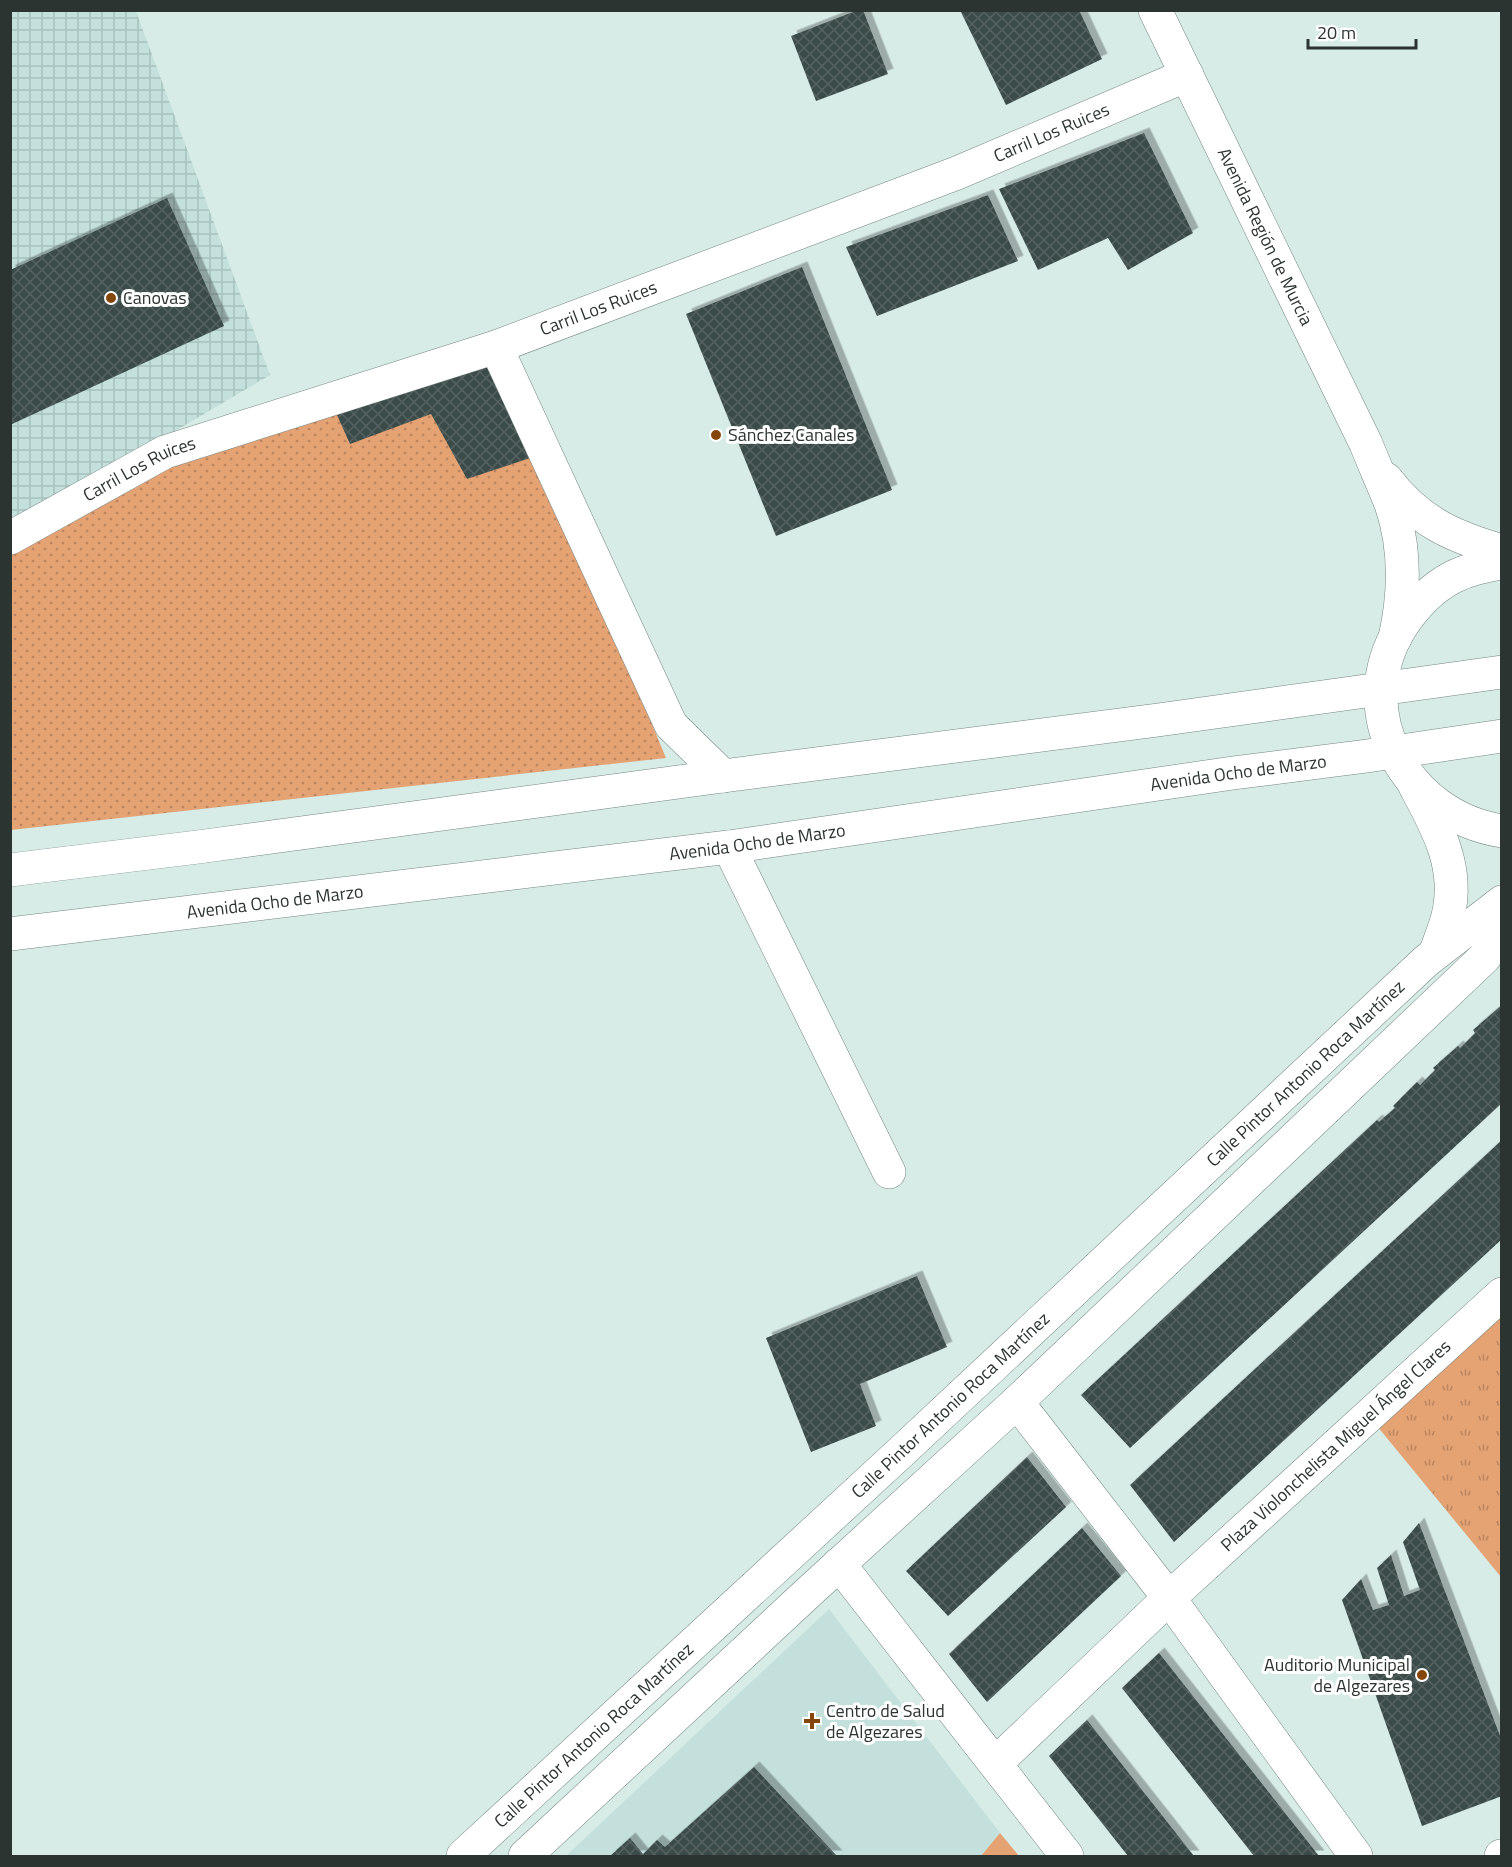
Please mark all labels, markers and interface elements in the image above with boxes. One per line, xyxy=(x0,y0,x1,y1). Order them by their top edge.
scale bar xyxy=(1308,12,1416,50)
text: 20 m xyxy=(1317,19,1356,46)
street label: Carril Los Ruices xyxy=(989,96,1113,169)
street label: Avenida Región de Murcia xyxy=(1211,143,1320,330)
street label: Carril Los Ruices xyxy=(536,273,661,342)
place label: Canovas xyxy=(123,284,187,311)
marker: Canovas xyxy=(104,291,118,305)
place label: Sánchez Canales xyxy=(728,421,854,448)
marker: Sánchez Canales xyxy=(709,428,723,442)
street label: Carril Los Ruices xyxy=(78,429,199,508)
street label: Avenida Ocho de Marzo xyxy=(1148,747,1328,798)
street label: Avenida Ocho de Marzo xyxy=(668,816,847,867)
street label: Avenida Ocho de Marzo xyxy=(185,877,365,926)
street label: Calle Pintor Antonio Roca Martínez xyxy=(1200,974,1411,1173)
street label: Calle Pintor Antonio Roca Martínez xyxy=(845,1305,1056,1504)
street label: Plaza Violonchelista Miguel Ángel Clares xyxy=(1214,1333,1457,1558)
street label: Calle Pintor Antonio Roca Martínez xyxy=(488,1636,699,1834)
place label: Auditorio Municipal de Algezares xyxy=(1264,1651,1410,1699)
marker: Auditorio Municipal de Algezares xyxy=(1415,1668,1429,1682)
place label: Centro de Salud de Algezares xyxy=(826,1697,945,1745)
marker: Centro de Salud de Algezares xyxy=(803,1712,821,1730)

